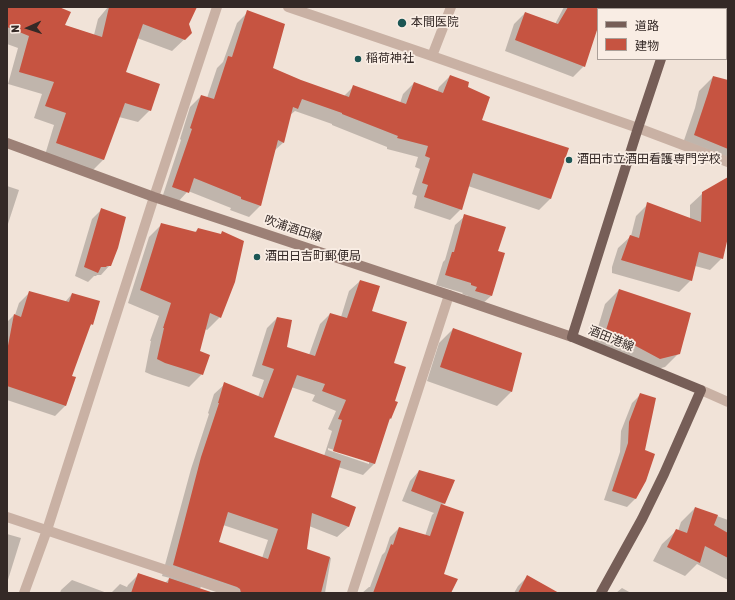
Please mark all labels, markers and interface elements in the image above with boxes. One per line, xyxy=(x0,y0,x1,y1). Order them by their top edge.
north arrow xyxy=(8,8,48,48)
legend xyxy=(597,8,727,60)
place label: 本間医院 xyxy=(411,16,459,30)
marker: 本間医院 xyxy=(396,17,408,29)
text: 道路 xyxy=(635,19,659,33)
text: N xyxy=(9,24,22,33)
text: 建物 xyxy=(635,39,659,53)
place label: 稲荷神社 xyxy=(366,52,414,66)
marker: 稲荷神社 xyxy=(353,54,363,64)
place label: 酒田市立酒田看護専門学校 xyxy=(577,153,721,167)
marker: 酒田市立酒田看護専門学校 xyxy=(564,155,574,165)
street label: 吹浦酒田線 xyxy=(262,213,324,245)
place label: 酒田日吉町郵便局 xyxy=(265,250,361,264)
marker: 酒田日吉町郵便局 xyxy=(252,252,262,262)
street label: 酒田港線 xyxy=(586,323,636,355)

